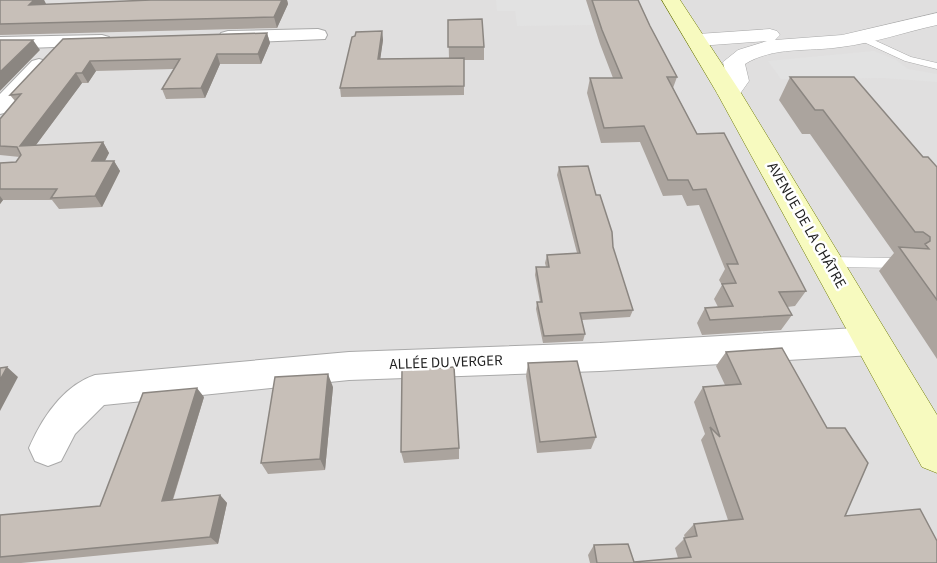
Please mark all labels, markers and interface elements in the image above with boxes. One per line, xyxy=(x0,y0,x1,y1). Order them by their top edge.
street label: AVENUE DE LA CHÂTRE xyxy=(762,158,851,292)
street label: ALLÉE DU VERGER xyxy=(389,350,503,375)

